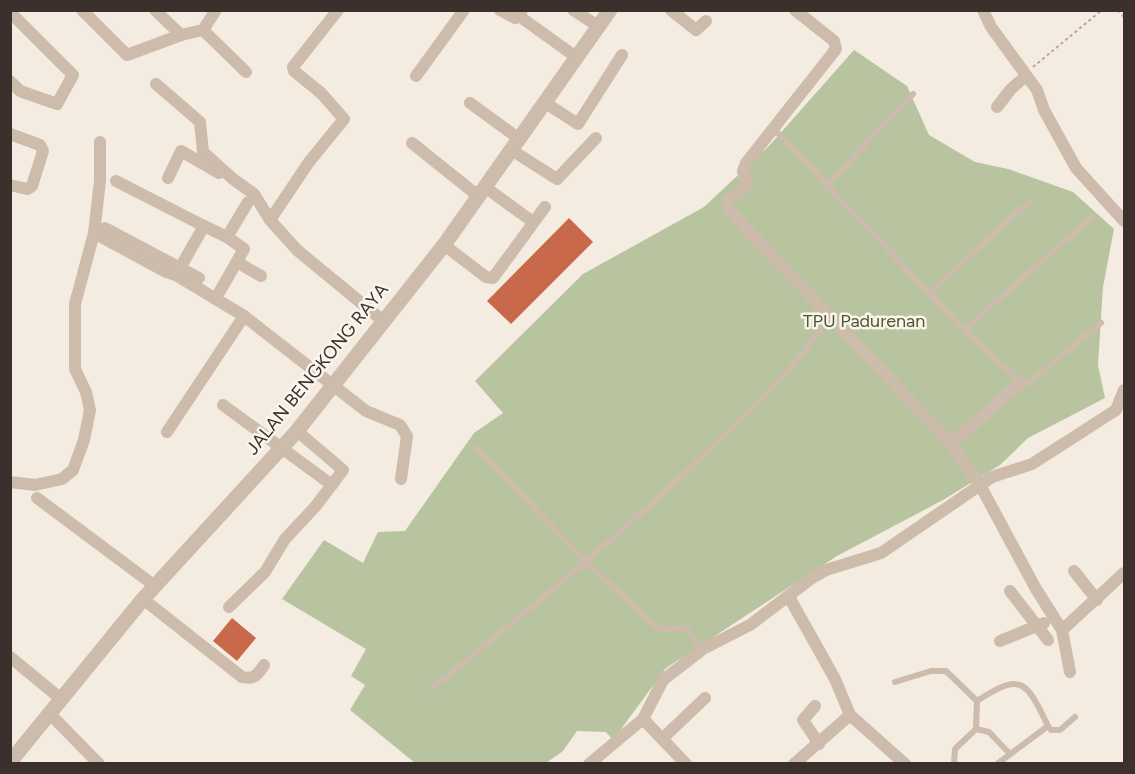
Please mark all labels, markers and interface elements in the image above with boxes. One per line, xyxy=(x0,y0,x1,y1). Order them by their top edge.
street label: JALAN BENGKONG RAYA xyxy=(241,279,393,459)
park label: TPU Padurenan xyxy=(803,310,925,332)

